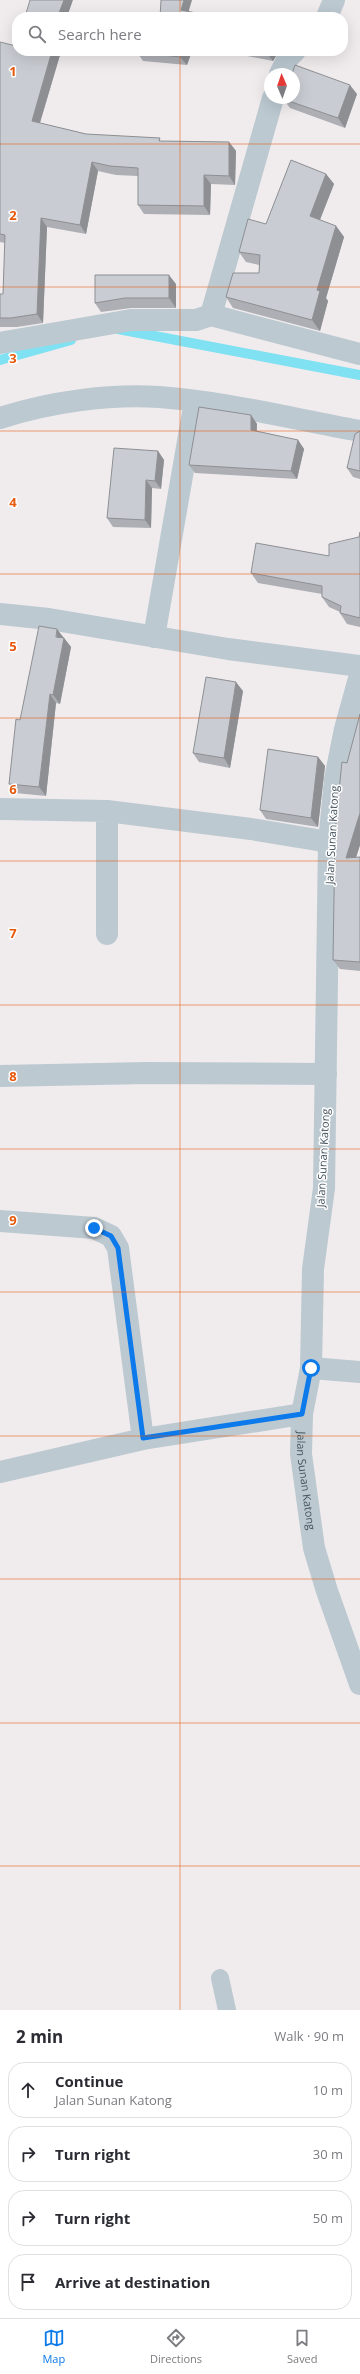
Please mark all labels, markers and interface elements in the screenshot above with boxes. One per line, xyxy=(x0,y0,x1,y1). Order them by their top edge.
search box xyxy=(12,12,348,56)
icon: search xyxy=(26,23,48,45)
text: Search here xyxy=(58,24,142,44)
text: 1 xyxy=(9,62,17,80)
north arrow xyxy=(264,68,300,104)
text: 2 xyxy=(9,206,17,224)
text: 3 xyxy=(9,349,17,367)
text: 4 xyxy=(9,493,17,511)
text: 5 xyxy=(9,637,17,655)
text: 6 xyxy=(9,780,17,798)
street label: Jalan Sunan Katong xyxy=(321,785,342,886)
text: 7 xyxy=(9,924,17,942)
text: 8 xyxy=(9,1067,17,1085)
street label: Jalan Sunan Katong xyxy=(312,1108,333,1209)
text: 9 xyxy=(9,1211,17,1229)
route end xyxy=(85,1219,103,1237)
route start xyxy=(302,1359,320,1377)
street label: Jalan Sunan Katong xyxy=(294,1430,319,1531)
text: 2 min xyxy=(16,2025,63,2048)
text: Walk · 90 m xyxy=(274,2027,344,2045)
text: Continue xyxy=(55,2071,123,2091)
icon: ahead xyxy=(17,2079,39,2101)
text: 10 m xyxy=(313,2081,343,2099)
text: Jalan Sunan Katong xyxy=(55,2091,172,2109)
icon: right xyxy=(17,2143,39,2165)
text: Turn right xyxy=(55,2144,130,2164)
text: 30 m xyxy=(313,2145,343,2163)
icon: right xyxy=(17,2207,39,2229)
text: Turn right xyxy=(55,2208,130,2228)
text: 50 m xyxy=(313,2209,343,2227)
icon: arrive xyxy=(17,2271,39,2293)
text: Arrive at destination xyxy=(55,2272,210,2292)
tab: Map xyxy=(42,2327,65,2366)
tab: Directions xyxy=(150,2327,202,2366)
tab: Saved xyxy=(287,2327,318,2366)

